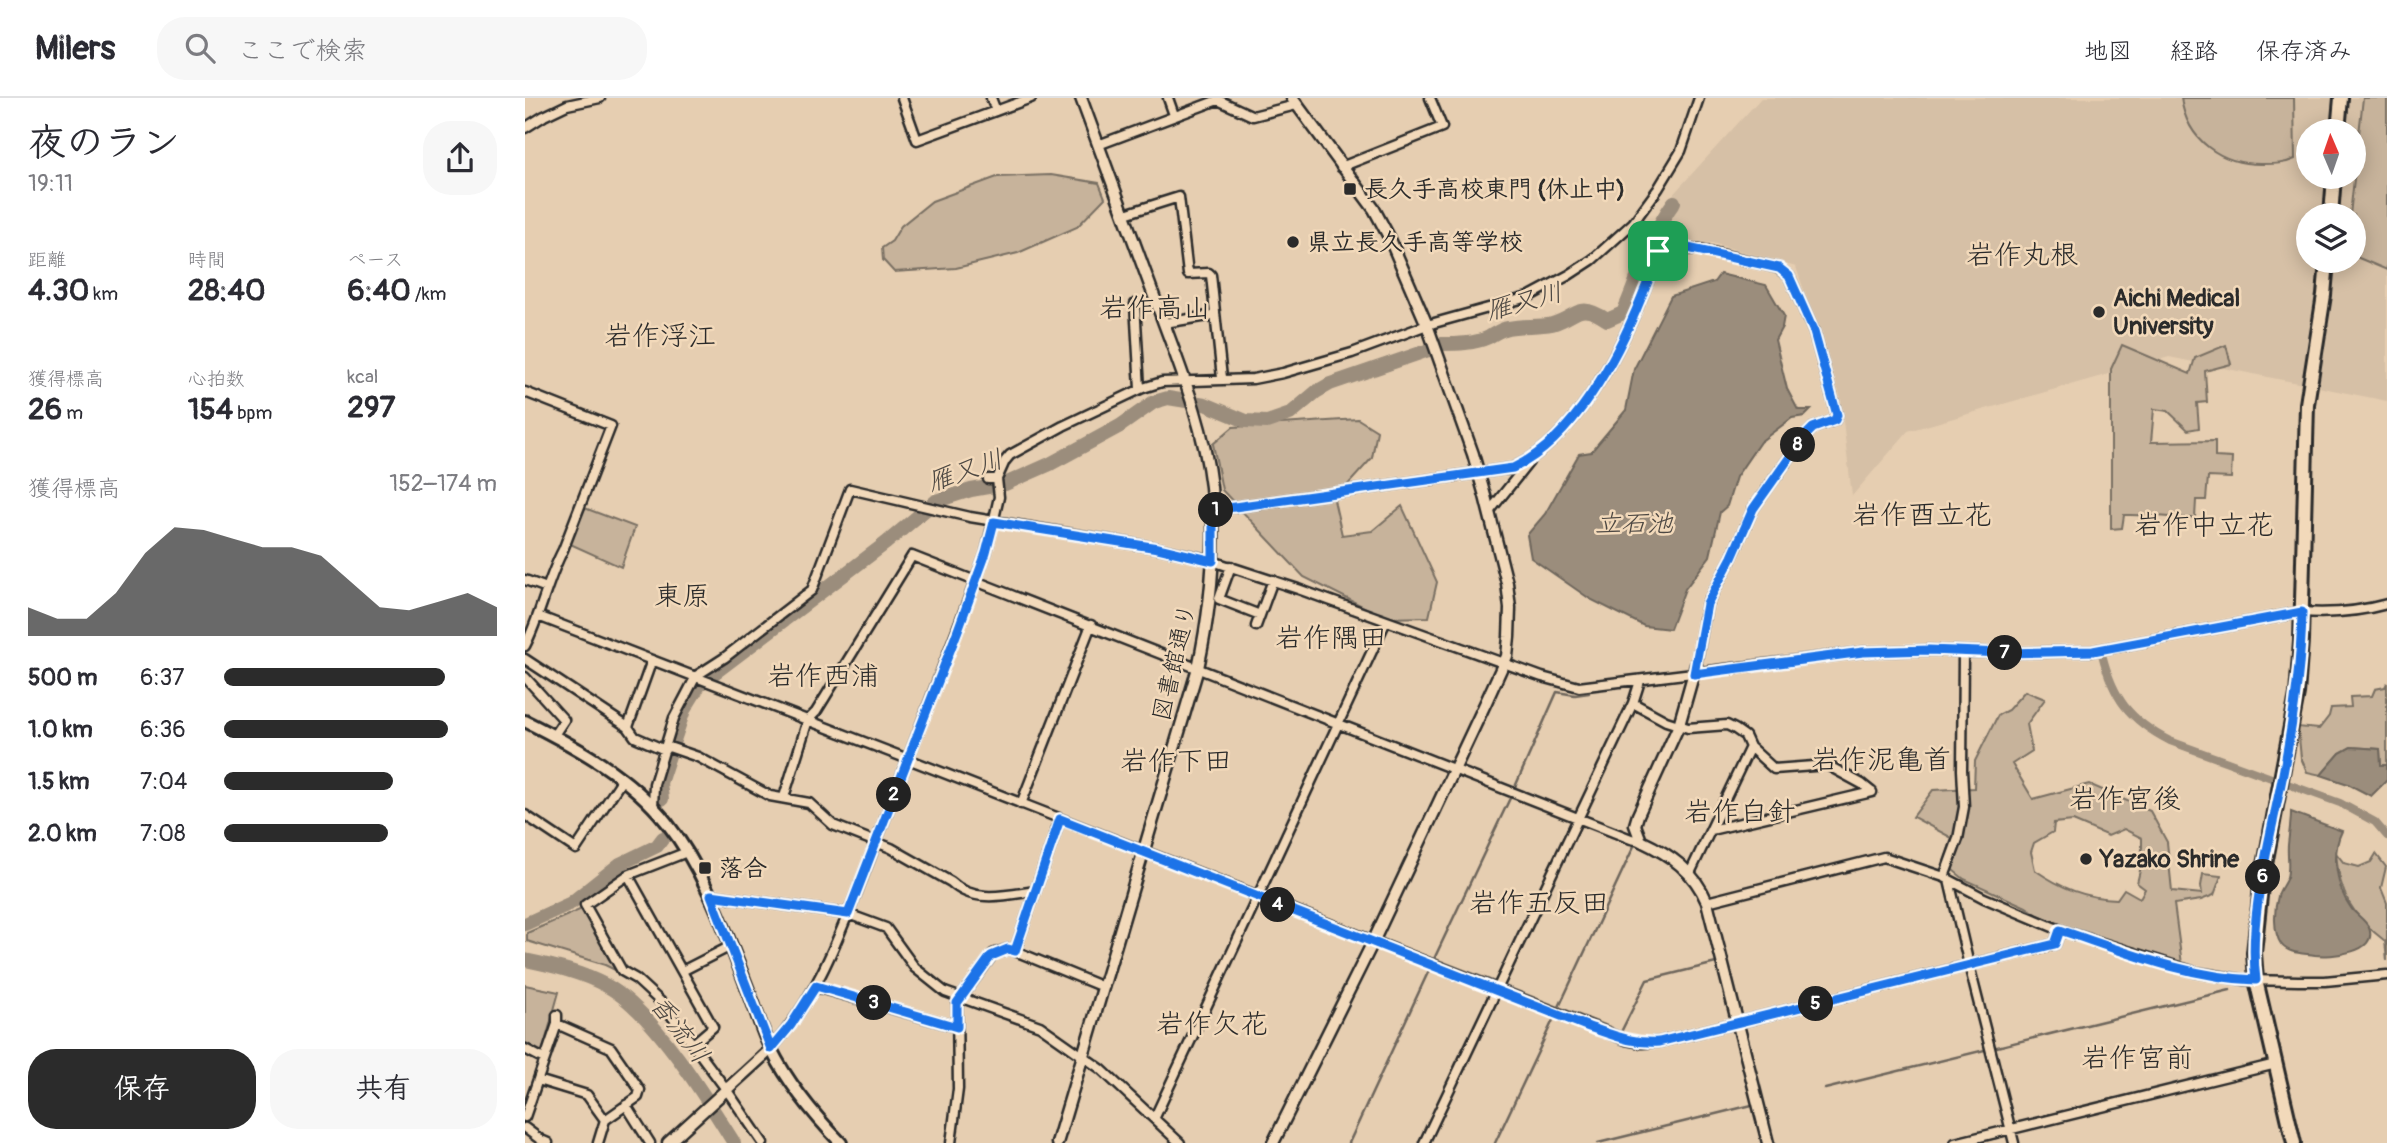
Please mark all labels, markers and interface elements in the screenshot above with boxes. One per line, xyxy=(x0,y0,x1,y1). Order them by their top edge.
search box xyxy=(157,17,647,80)
text: Milers xyxy=(35,28,115,69)
icon: search xyxy=(181,29,219,67)
text: ここで検索 xyxy=(237,35,367,67)
text: 地図 xyxy=(2084,37,2132,66)
text: 経路 xyxy=(2170,37,2218,66)
text: 保存済み xyxy=(2256,37,2352,66)
text: 夜のラン xyxy=(28,119,180,167)
north arrow xyxy=(2296,119,2366,189)
map controls xyxy=(2296,119,2366,273)
button: share xyxy=(423,121,497,195)
text: 19:11 xyxy=(28,169,73,198)
place label: 長久手高校東門 (休止中) xyxy=(1364,175,1625,204)
marker: 長久手高校東門 (休止中) xyxy=(1342,181,1358,197)
button: layers xyxy=(2296,203,2366,273)
pin xyxy=(1628,221,1688,281)
place label: 県立長久手高等学校 xyxy=(1307,228,1523,257)
icon: arrive xyxy=(1639,232,1677,270)
marker: 県立長久手高等学校 xyxy=(1285,234,1301,250)
district label: 岩作丸根 xyxy=(1966,238,2078,273)
text: 距離 xyxy=(28,248,66,272)
text: 時間 xyxy=(188,248,226,272)
text: ペース xyxy=(347,248,403,272)
text: 4.30 xyxy=(28,272,89,309)
text: 28:40 xyxy=(188,272,265,309)
text: 6:40 xyxy=(347,272,411,309)
water label: 雁又川 xyxy=(1482,276,1566,328)
text: km xyxy=(89,282,118,306)
text: /km xyxy=(411,282,446,306)
place label: Aichi Medical University xyxy=(2113,284,2240,341)
district label: 岩作高山 xyxy=(1099,291,1211,326)
marker: Aichi Medical University xyxy=(2091,304,2107,320)
district label: 岩作浮江 xyxy=(604,319,716,354)
text: kcal xyxy=(347,365,378,389)
text: 獲得標高 xyxy=(28,367,104,391)
text: 心拍数 xyxy=(188,367,245,391)
text: 297 xyxy=(347,389,395,426)
text: 26 xyxy=(28,391,62,428)
text: 154 xyxy=(188,391,233,428)
text: m xyxy=(62,401,83,425)
text: bpm xyxy=(233,401,272,425)
pin: 8 xyxy=(1781,428,1815,462)
text: 8 xyxy=(1793,432,1802,456)
water label: 雁又川 xyxy=(923,443,1007,499)
text: 152–174 m xyxy=(389,469,497,498)
text: 獲得標高 xyxy=(28,474,120,503)
pin: 1 xyxy=(1199,492,1233,528)
text: 1 xyxy=(1212,497,1219,521)
district label: 岩作酉立花 xyxy=(1852,498,1992,533)
water label: 立石池 xyxy=(1595,508,1674,540)
district label: 岩作中立花 xyxy=(2134,508,2274,543)
district label: 東原 xyxy=(654,579,710,614)
street label: 図書館通り xyxy=(1147,600,1202,724)
district label: 岩作隅田 xyxy=(1275,621,1387,656)
pin: 7 xyxy=(1987,636,2023,670)
text: 7 xyxy=(1999,640,2010,664)
district label: 岩作西浦 xyxy=(767,659,879,694)
text: 500 m xyxy=(28,663,97,692)
text: 6:37 xyxy=(140,663,185,692)
text: 1.0 km xyxy=(28,715,93,744)
text: 6:36 xyxy=(140,715,186,744)
district label: 岩作泥亀首 xyxy=(1811,743,1951,778)
district label: 岩作下田 xyxy=(1120,744,1232,779)
text: 1.5 km xyxy=(28,767,90,796)
text: 7:04 xyxy=(140,767,187,796)
pin: 2 xyxy=(877,778,911,812)
text: 2 xyxy=(888,782,899,806)
district label: 岩作宮後 xyxy=(2069,782,2181,817)
district label: 岩作白針 xyxy=(1684,795,1796,830)
text: 2.0 km xyxy=(28,819,97,848)
text: 7:08 xyxy=(140,819,186,848)
place label: Yazako Shrine xyxy=(2099,845,2240,874)
marker: Yazako Shrine xyxy=(2078,851,2094,867)
place label: 落合 xyxy=(719,854,767,883)
marker: 落合 xyxy=(697,860,713,876)
pin: 6 xyxy=(2245,860,2281,894)
text: 6 xyxy=(2257,864,2268,888)
district label: 岩作五反田 xyxy=(1469,886,1609,921)
pin: 4 xyxy=(1261,888,1295,922)
text: 4 xyxy=(1272,892,1283,916)
pin: 3 xyxy=(857,986,891,1020)
pin: 5 xyxy=(1799,986,1833,1021)
water label: 香流川 xyxy=(643,989,716,1070)
text: 3 xyxy=(868,990,879,1014)
text: 5 xyxy=(1810,991,1821,1015)
district label: 岩作欠花 xyxy=(1156,1007,1268,1042)
district label: 岩作宮前 xyxy=(2081,1041,2193,1076)
button: 保存 xyxy=(28,1049,256,1129)
button: 共有 xyxy=(270,1049,497,1129)

